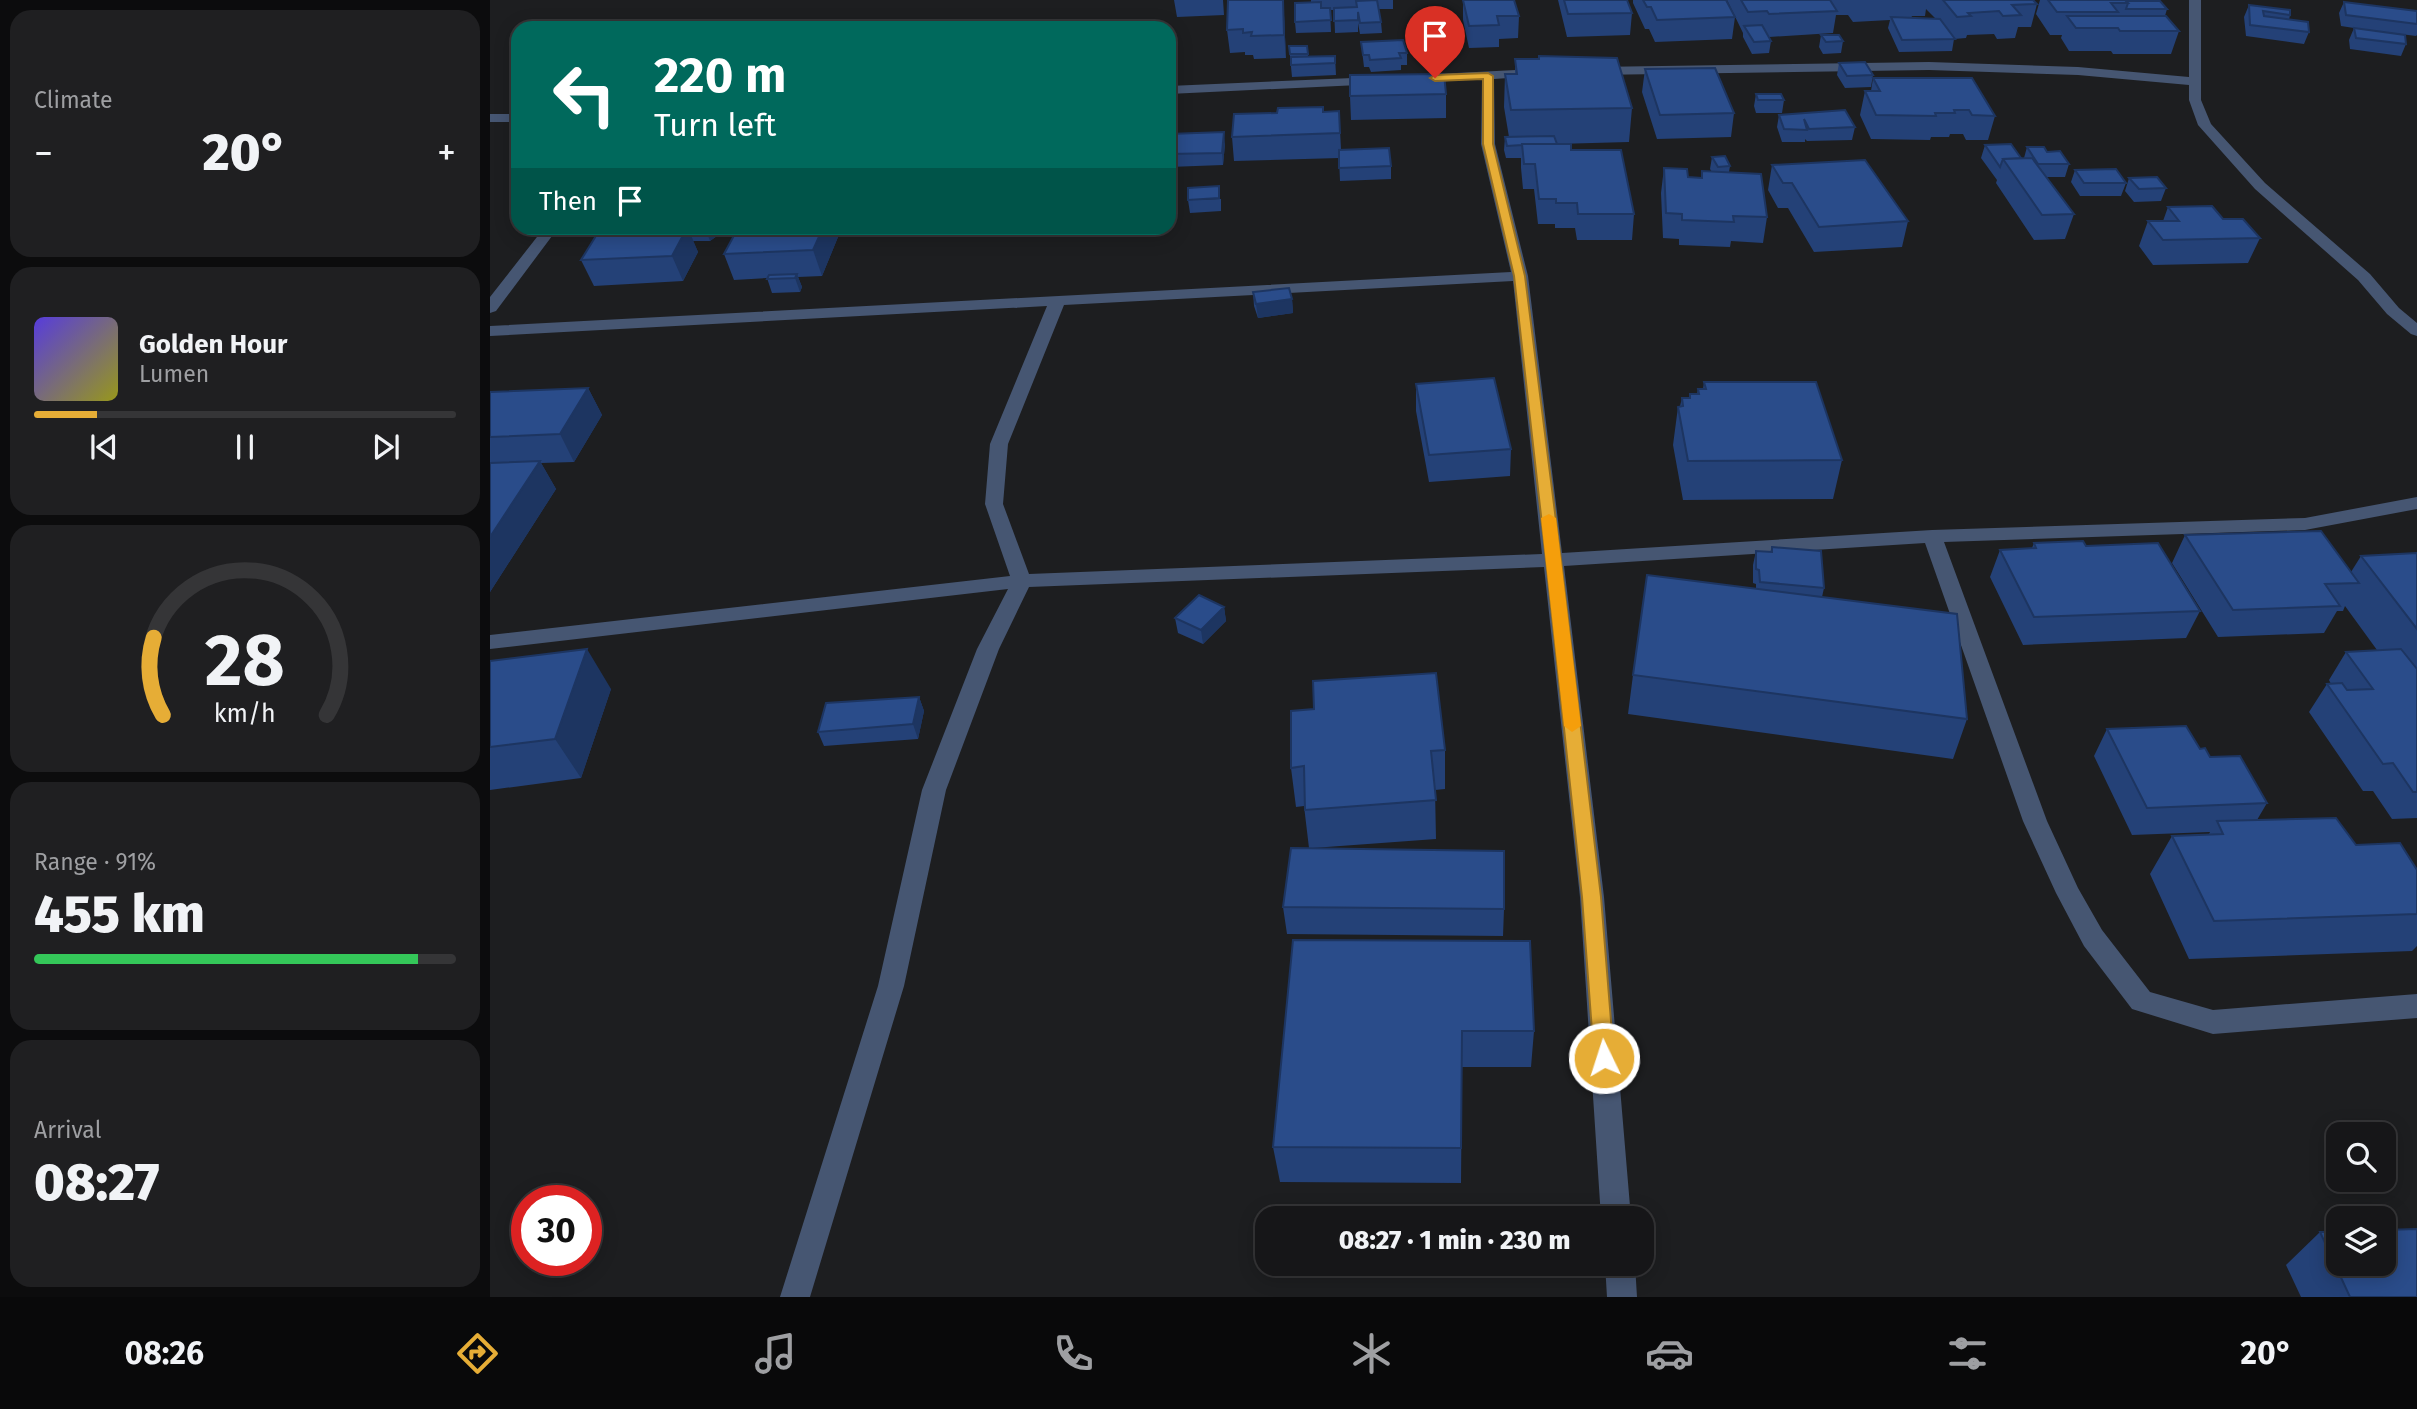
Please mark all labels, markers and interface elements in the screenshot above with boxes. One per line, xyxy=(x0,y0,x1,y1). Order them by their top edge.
pin xyxy=(1405,6,1465,78)
icon: arrive xyxy=(1416,17,1454,55)
text: 220 m xyxy=(654,46,786,105)
icon: left xyxy=(539,49,630,140)
text: Climate xyxy=(34,86,113,114)
text: Turn left xyxy=(654,106,776,144)
text: 20° xyxy=(202,121,288,184)
text: − xyxy=(34,130,53,176)
text: + xyxy=(437,130,456,176)
icon: arrive xyxy=(611,182,649,220)
text: Then xyxy=(539,186,597,217)
text: Golden Hour xyxy=(139,329,287,360)
text: Lumen xyxy=(139,360,209,388)
icon: previous xyxy=(85,428,123,466)
icon: pause xyxy=(226,428,264,466)
icon: next xyxy=(367,428,405,466)
text: 28 xyxy=(205,617,285,704)
text: km/h xyxy=(214,698,276,728)
text: Range · 91% xyxy=(34,848,156,876)
text: 455 km xyxy=(34,883,205,946)
position arrow xyxy=(1567,1021,1641,1095)
text: Arrival xyxy=(34,1116,101,1144)
map controls xyxy=(2326,1122,2396,1276)
button: search xyxy=(2326,1122,2396,1192)
text: 08:27 xyxy=(34,1151,159,1214)
speed limit sign: 30 xyxy=(511,1185,602,1276)
button: layers xyxy=(2326,1206,2396,1276)
text: 08:27 · 1 min · 230 m xyxy=(1339,1225,1570,1256)
icon: directions xyxy=(453,1329,502,1378)
icon: music xyxy=(751,1329,800,1378)
icon: phone xyxy=(1049,1329,1098,1378)
icon: climate xyxy=(1347,1329,1396,1378)
icon: car xyxy=(1645,1329,1694,1378)
icon: filters xyxy=(1943,1329,1992,1378)
text: 08:26 xyxy=(124,1334,204,1372)
text: 20° xyxy=(2241,1334,2292,1372)

